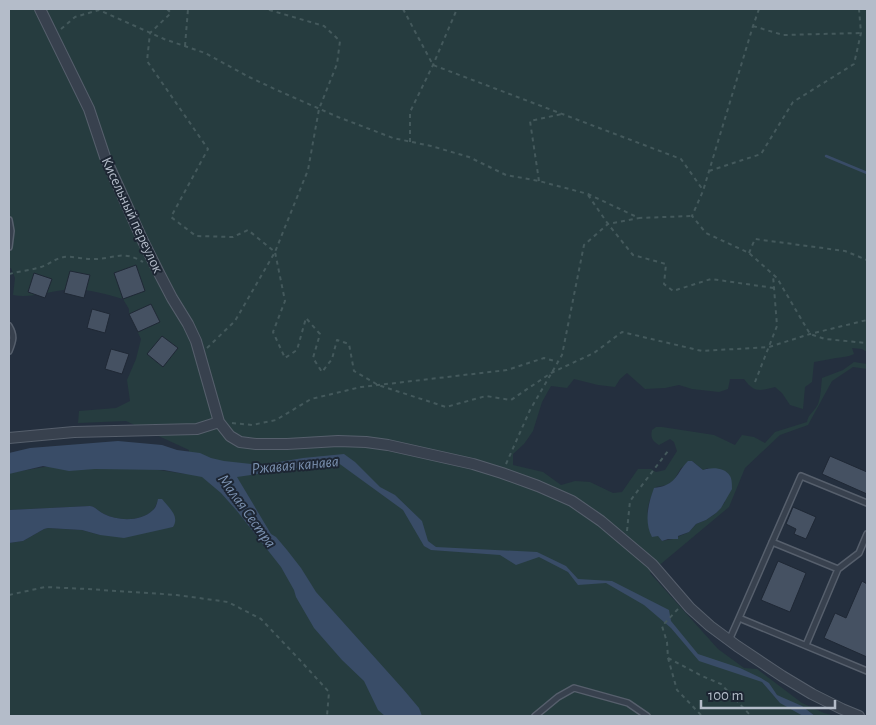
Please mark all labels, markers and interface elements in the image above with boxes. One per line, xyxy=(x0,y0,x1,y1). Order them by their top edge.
street label: Кисельный переулок xyxy=(99,155,166,275)
water label: Ржавая канава xyxy=(251,453,339,477)
water label: Малая Сестра xyxy=(214,471,279,551)
scale bar xyxy=(701,678,835,710)
text: 100 m xyxy=(708,688,743,703)

